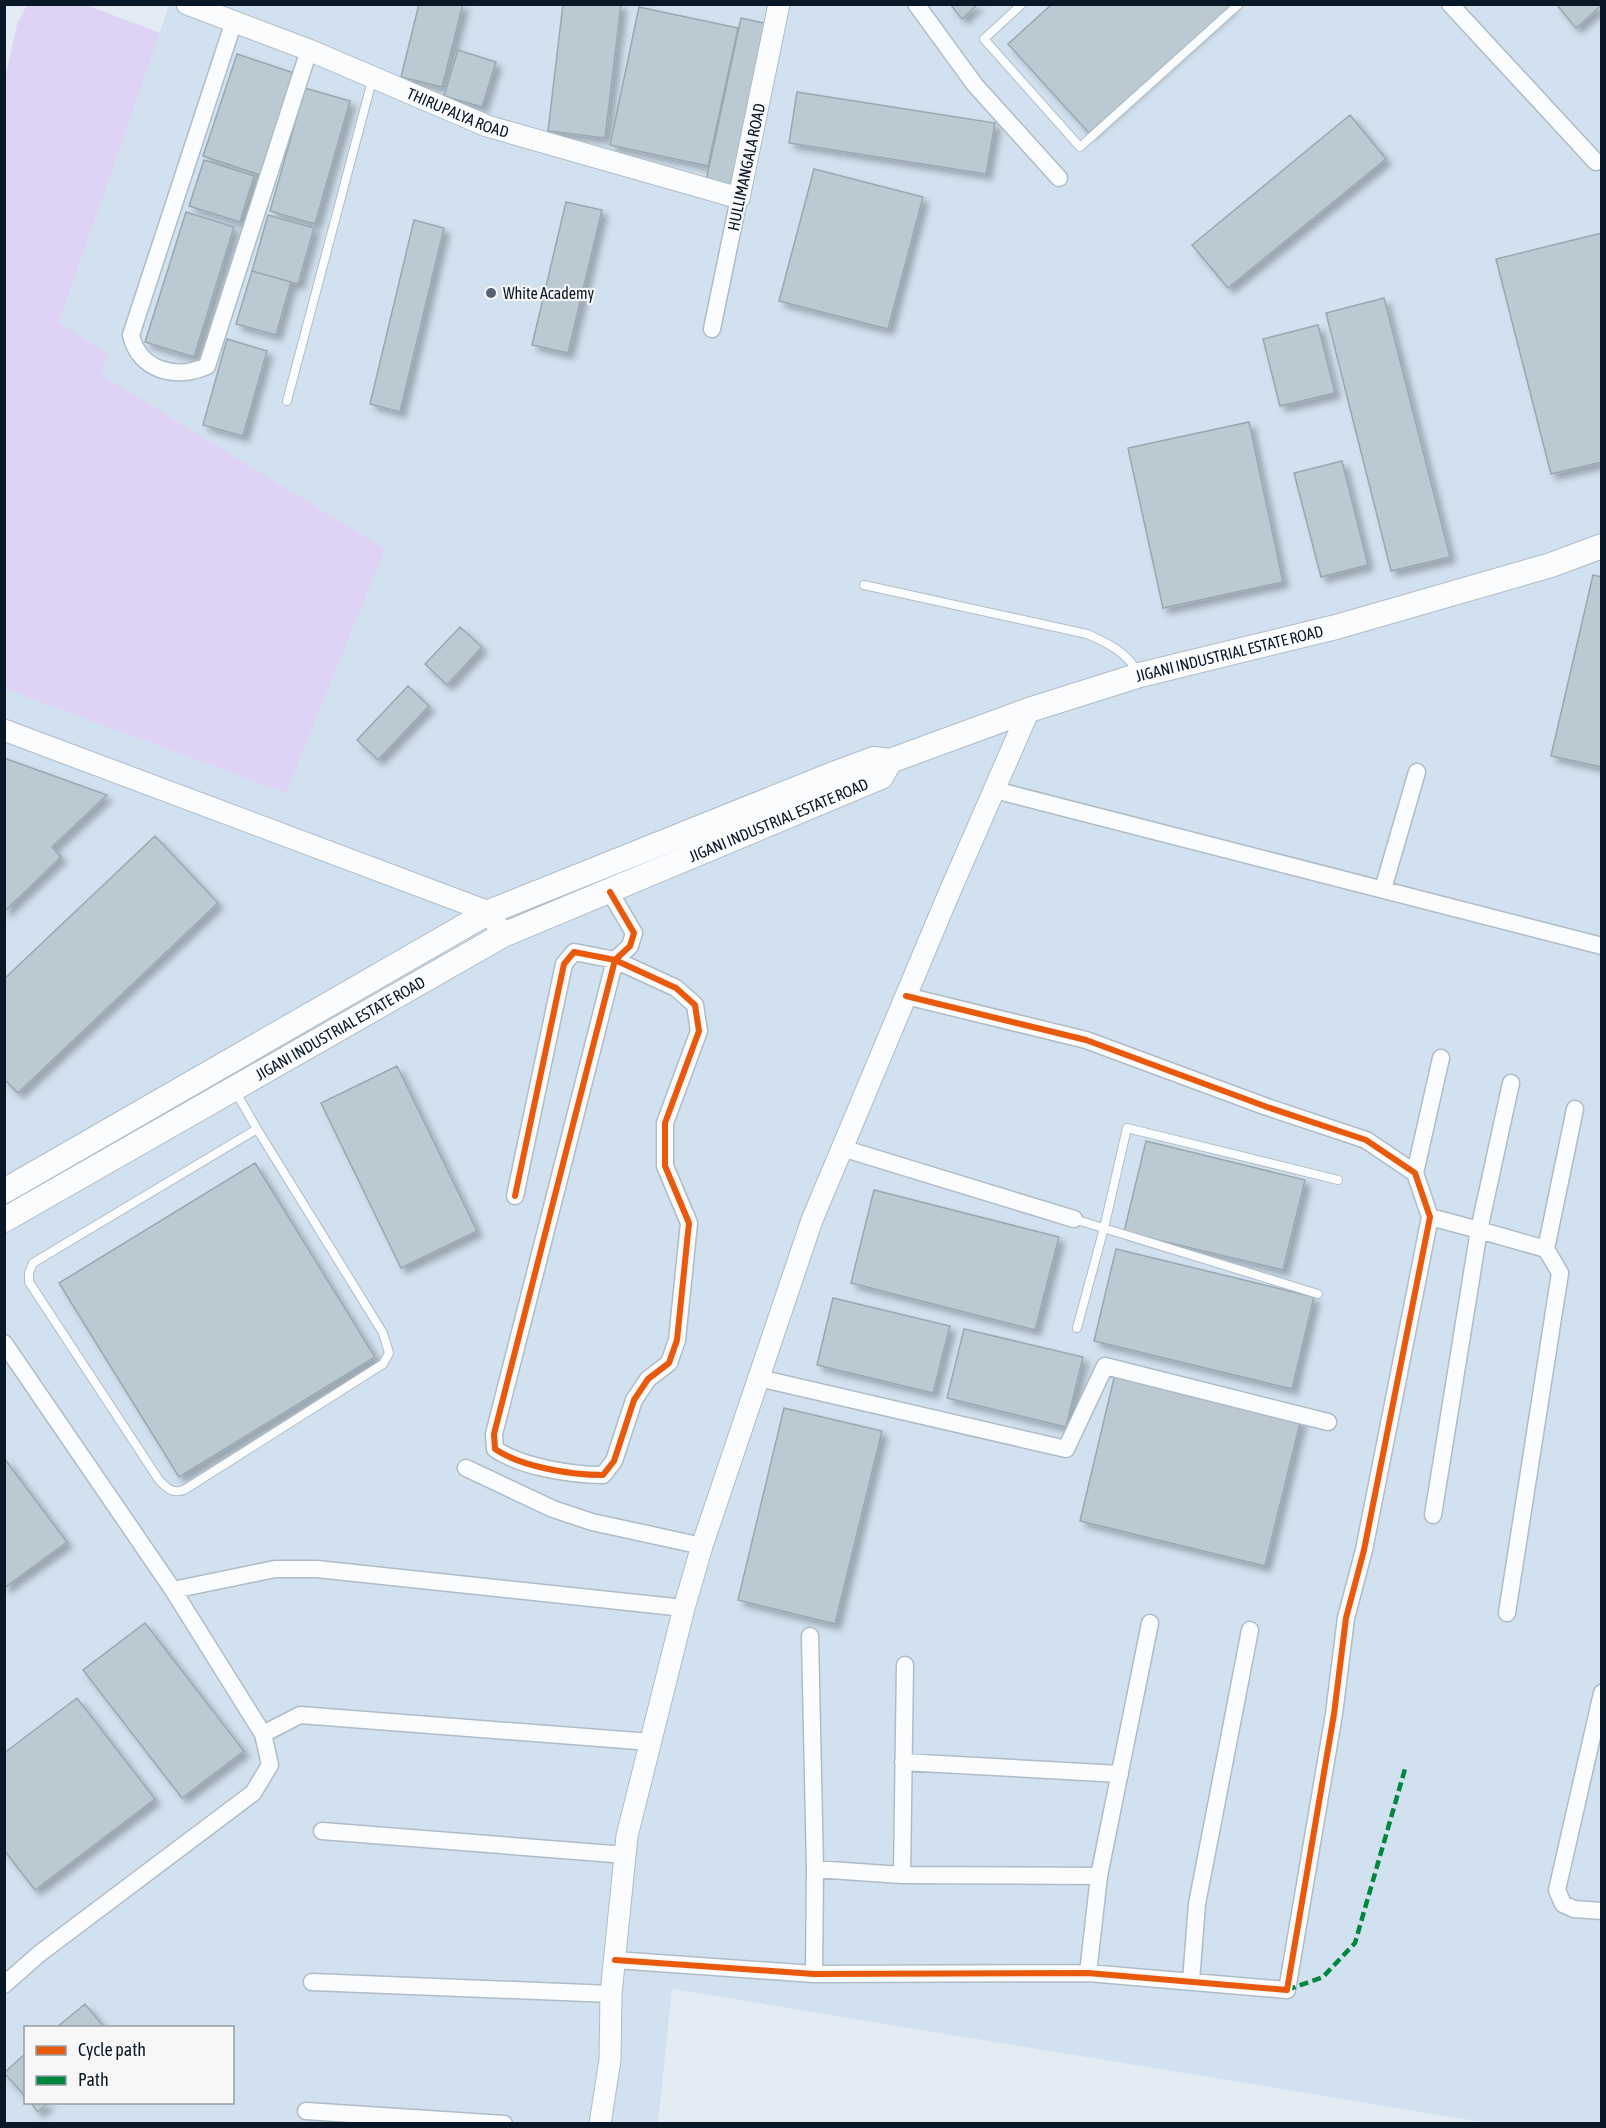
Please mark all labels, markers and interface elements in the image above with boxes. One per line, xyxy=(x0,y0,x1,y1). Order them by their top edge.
street label: THIRUPALYA ROAD xyxy=(404,84,511,141)
street label: HULLIMANGALA ROAD xyxy=(724,102,768,232)
place label: White Academy xyxy=(503,284,595,303)
marker: White Academy xyxy=(484,286,498,300)
street label: JIGANI INDUSTRIAL ESTATE ROAD xyxy=(1133,621,1325,685)
street label: JIGANI INDUSTRIAL ESTATE ROAD xyxy=(686,774,871,865)
street label: JIGANI INDUSTRIAL ESTATE ROAD xyxy=(252,972,428,1084)
legend xyxy=(24,2026,234,2104)
text: Cycle path xyxy=(78,2039,146,2060)
text: Path xyxy=(78,2069,109,2090)

